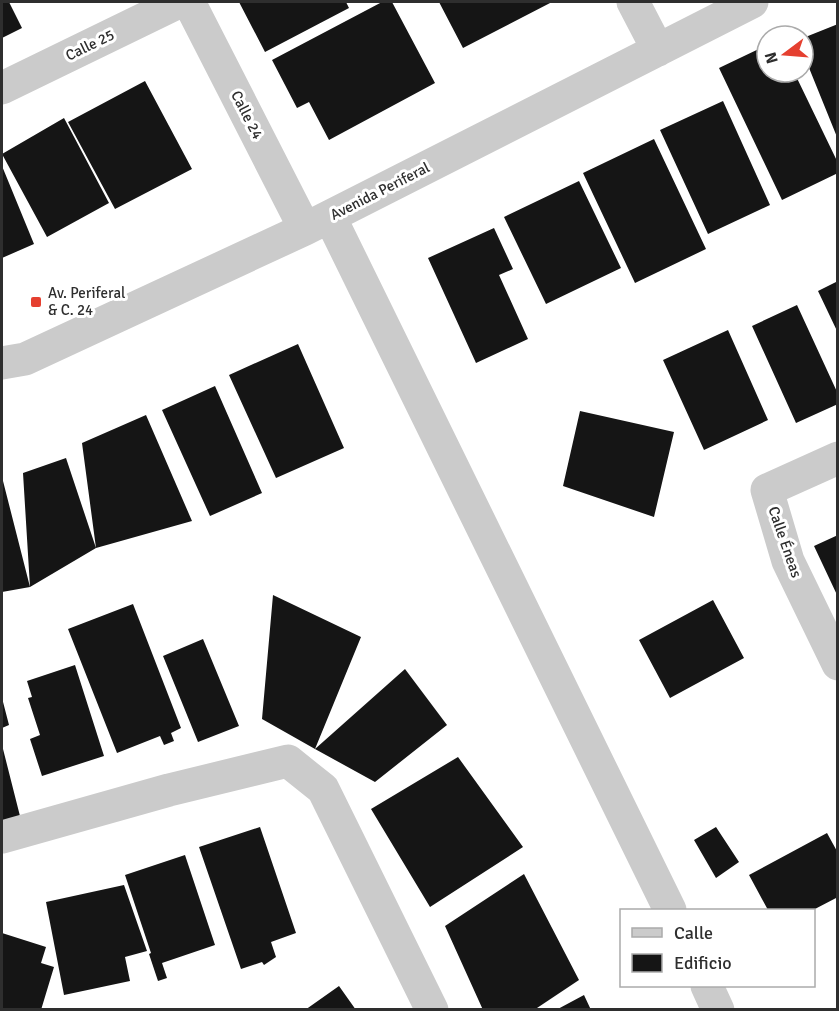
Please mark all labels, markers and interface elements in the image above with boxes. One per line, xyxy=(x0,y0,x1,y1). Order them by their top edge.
north arrow xyxy=(755,24,815,84)
street label: Calle 25 xyxy=(63,25,117,65)
text: N xyxy=(760,50,783,66)
street label: Calle 24 xyxy=(227,88,267,142)
street label: Avenida Periferal xyxy=(327,158,433,224)
place label: Av. Periferal & C. 24 xyxy=(48,284,125,319)
marker: Av. Periferal & C. 24 xyxy=(29,295,43,309)
street label: Calle Éneas xyxy=(764,504,807,580)
legend xyxy=(620,909,815,987)
text: Calle xyxy=(674,922,713,944)
text: Edificio xyxy=(674,952,732,974)

